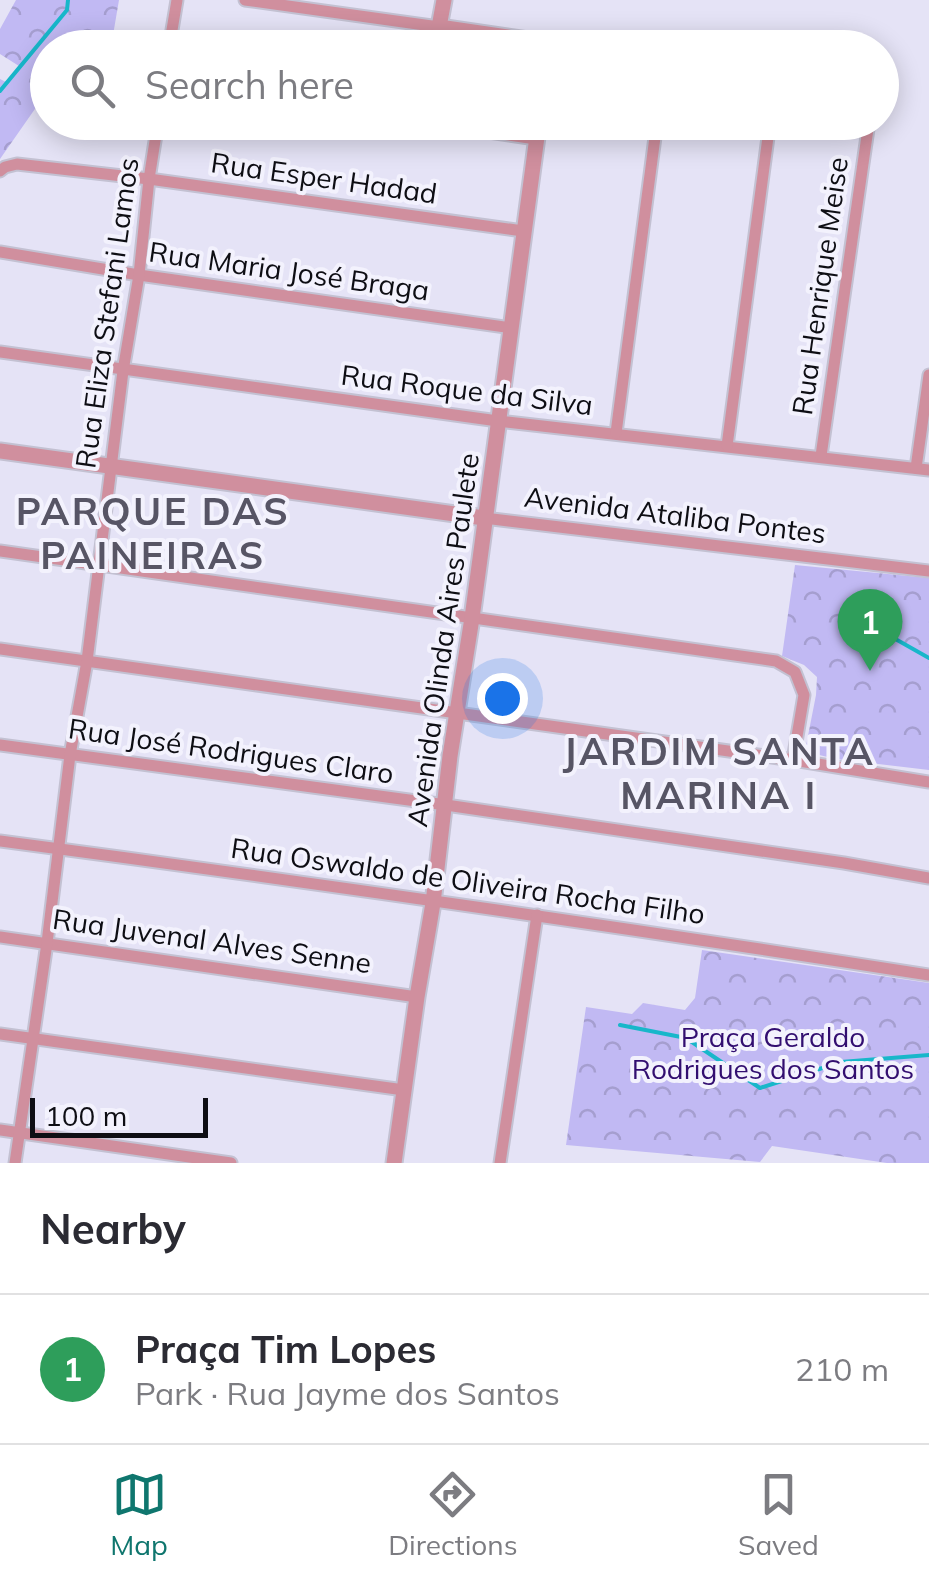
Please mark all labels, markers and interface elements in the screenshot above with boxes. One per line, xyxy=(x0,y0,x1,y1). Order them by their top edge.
search box xyxy=(30,30,899,140)
icon: search xyxy=(65,58,120,113)
text: Search here xyxy=(145,61,354,109)
street label: Rua Esper Hadad xyxy=(209,144,439,211)
street label: Rua Eliza Stefani Lamos xyxy=(67,155,146,470)
street label: Rua Henrique Meise xyxy=(784,155,855,417)
street label: Rua Maria José Braga xyxy=(147,234,431,307)
street label: Rua Roque da Silva xyxy=(339,357,595,422)
street label: Avenida Olinda Aires Paulete xyxy=(399,451,486,829)
street label: Avenida Ataliba Pontes xyxy=(522,479,828,550)
district label: PARQUE DAS PAINEIRAS xyxy=(16,487,290,579)
pin: 1 xyxy=(838,588,902,671)
your location xyxy=(477,673,528,724)
street label: Rua José Rodrigues Claro xyxy=(66,710,396,791)
district label: JARDIM SANTA MARINA I xyxy=(563,727,875,819)
street label: Rua Oswaldo de Oliveira Rocha Filho xyxy=(229,830,707,931)
street label: Rua Juvenal Alves Senne xyxy=(51,901,374,980)
park label: Praça Geraldo Rodrigues dos Santos xyxy=(632,1019,914,1086)
scale bar xyxy=(30,1093,208,1138)
text: 100 m xyxy=(45,1098,127,1133)
text: Nearby xyxy=(40,1202,186,1255)
text: Praça Tim Lopes xyxy=(135,1325,436,1373)
text: 1 xyxy=(63,1349,82,1389)
text: 210 m xyxy=(795,1349,889,1389)
text: Park · Rua Jayme dos Santos xyxy=(135,1373,560,1413)
tab: Map xyxy=(110,1467,168,1562)
tab: Directions xyxy=(388,1467,518,1562)
tab: Saved xyxy=(738,1467,819,1562)

